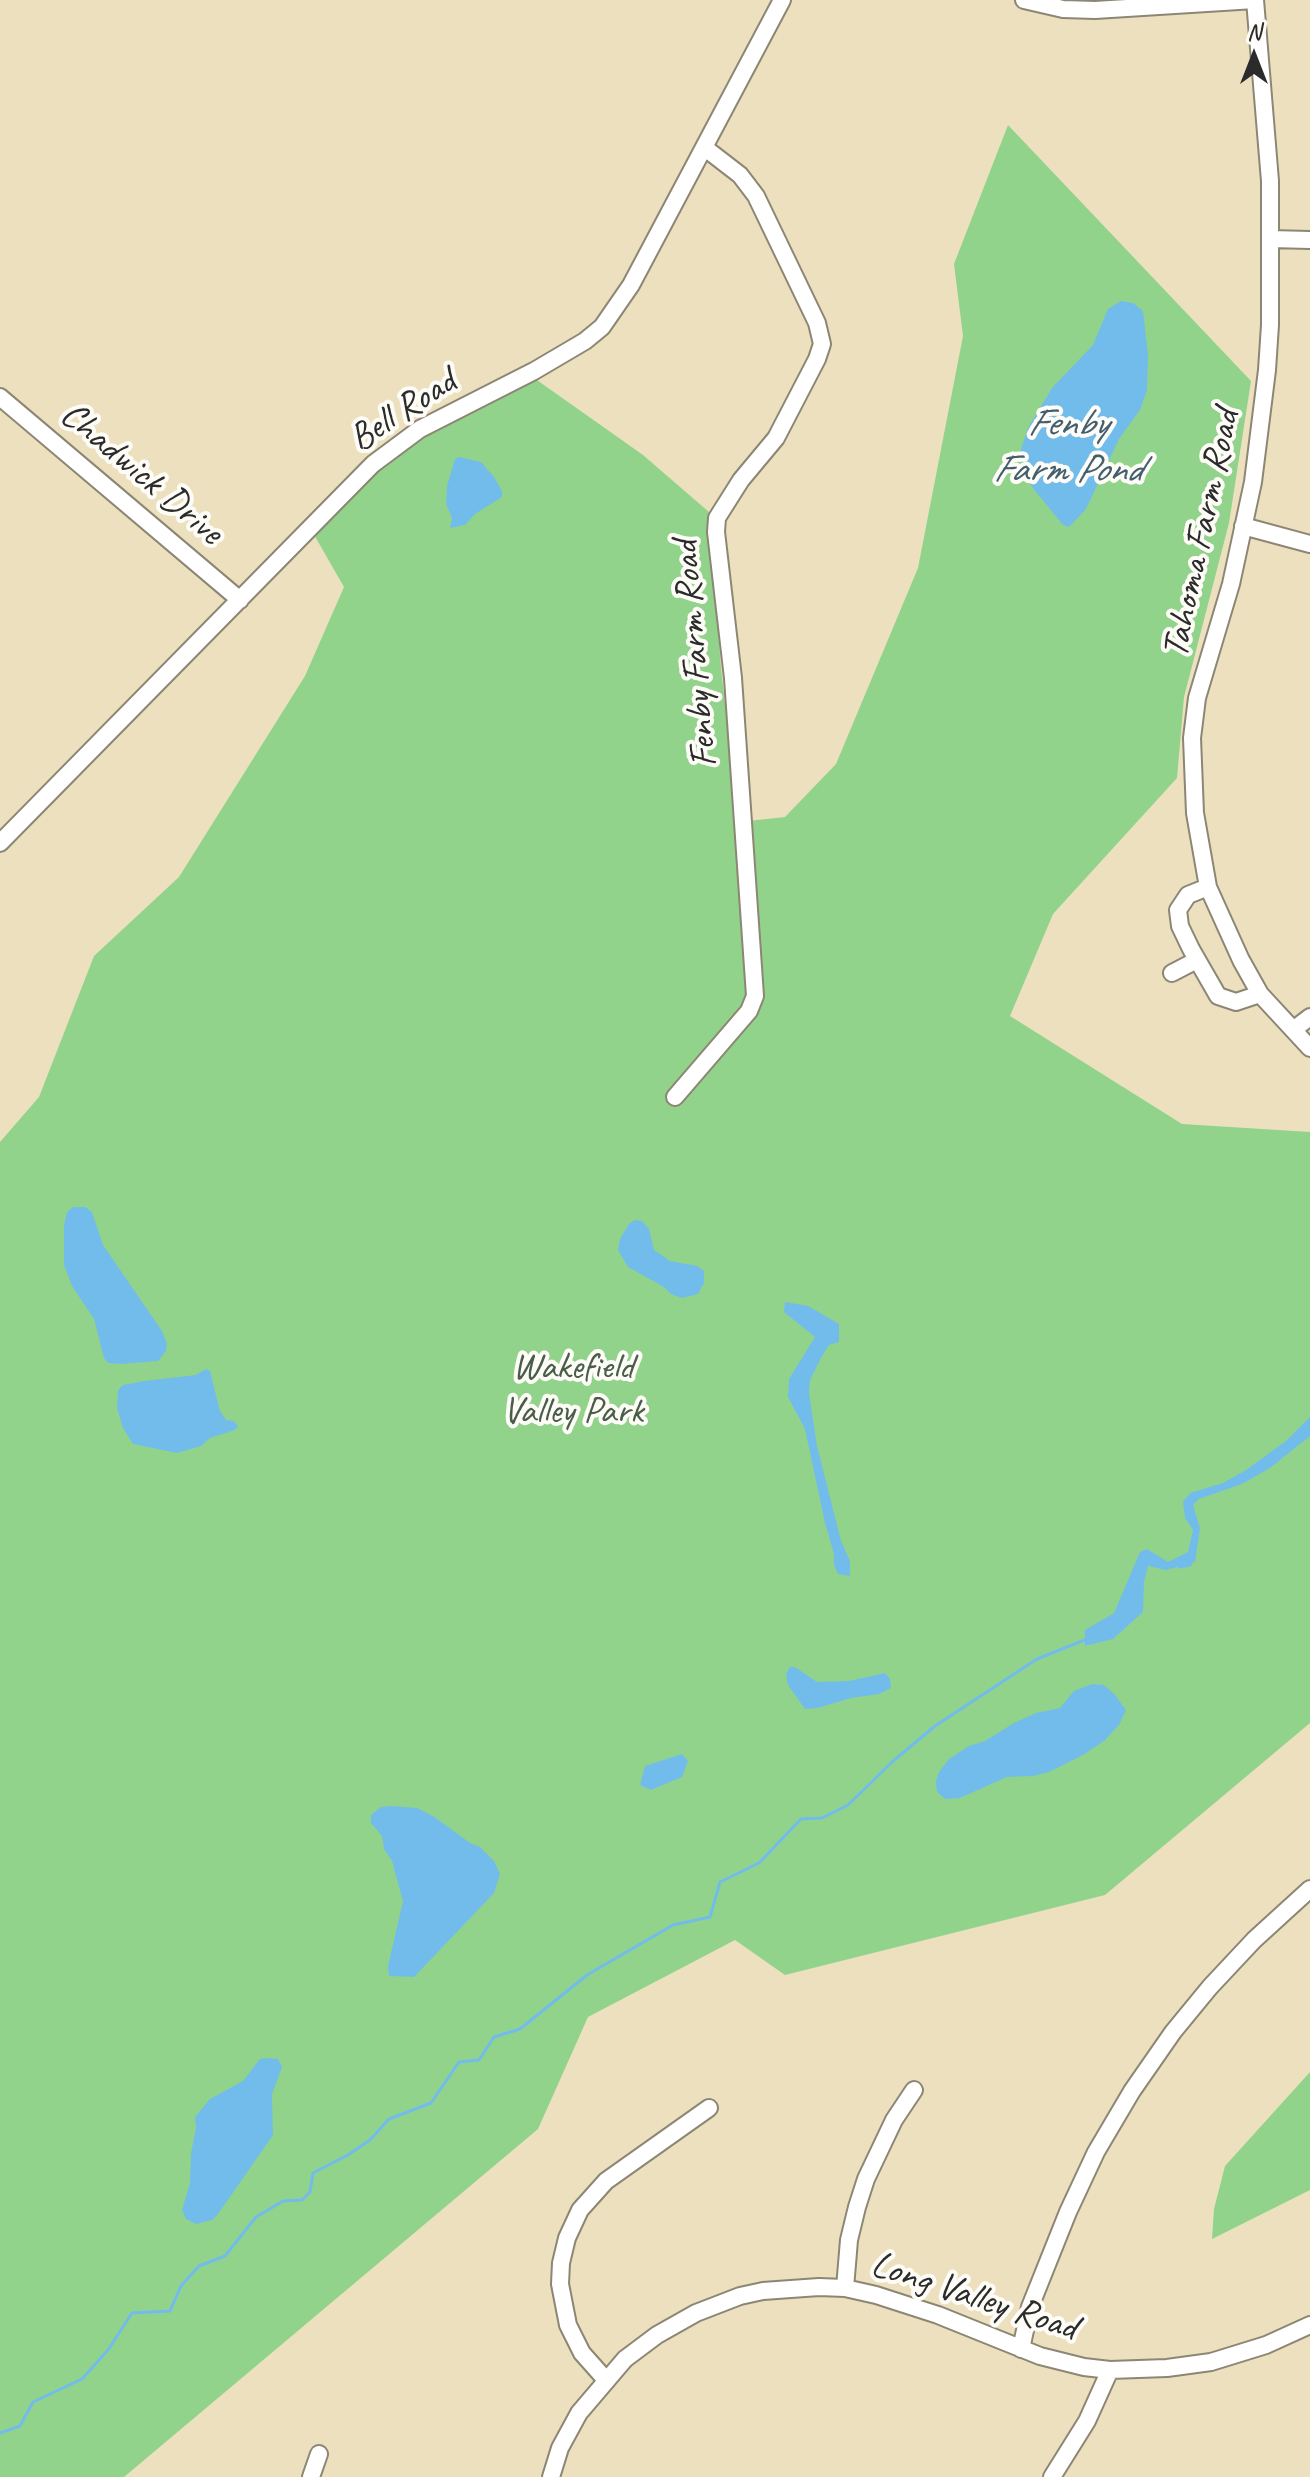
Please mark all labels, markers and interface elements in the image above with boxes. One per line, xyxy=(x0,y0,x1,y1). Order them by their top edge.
north arrow xyxy=(1214,16,1294,96)
text: N xyxy=(1247,18,1261,46)
street label: Bell Road xyxy=(341,360,465,462)
street label: Chadwick Drive xyxy=(50,393,232,555)
water label: Fenby Farm Pond xyxy=(993,401,1141,495)
street label: Tahoma Farm Road xyxy=(1153,406,1251,662)
street label: Fenby Farm Road xyxy=(663,539,729,769)
park label: Wakefield Valley Park xyxy=(503,1345,643,1434)
street label: Long Valley Road xyxy=(865,2242,1083,2352)

